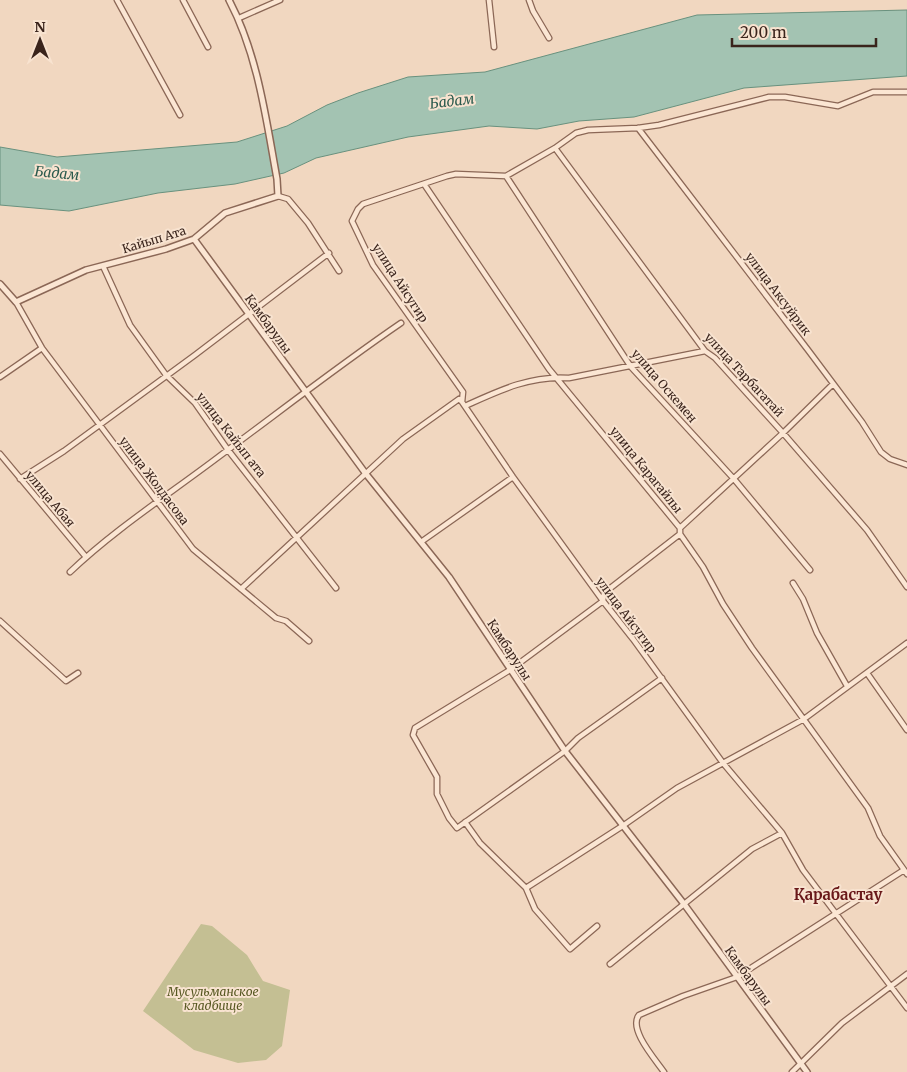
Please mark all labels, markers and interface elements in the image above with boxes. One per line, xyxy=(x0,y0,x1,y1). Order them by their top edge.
north arrow xyxy=(15,15,65,65)
scale bar xyxy=(732,15,876,47)
text: N xyxy=(34,18,46,36)
text: 200 m xyxy=(740,23,787,42)
water label: Бадам xyxy=(429,89,476,113)
water label: Бадам xyxy=(34,162,80,184)
street label: Кайып Ата xyxy=(120,223,188,256)
street label: улица Айсугир xyxy=(369,240,432,325)
street label: улица Аксуйрик xyxy=(742,249,815,338)
street label: Камбарулы xyxy=(242,291,295,356)
street label: улица Тарбагатай xyxy=(702,330,787,420)
street label: улица Оскемен xyxy=(628,346,700,425)
street label: улица Кайып ата xyxy=(194,389,270,481)
street label: улица Карагайлы xyxy=(607,424,686,516)
street label: улица Жолдасова xyxy=(116,434,193,528)
street label: улица Абая xyxy=(23,467,78,530)
street label: улица Айсугир xyxy=(593,574,660,656)
street label: Камбарулы xyxy=(484,616,535,683)
district label: Қарабастау xyxy=(794,885,882,904)
street label: Камбарулы xyxy=(722,943,775,1008)
park label: Мусульманское кладбище xyxy=(166,984,259,1013)

